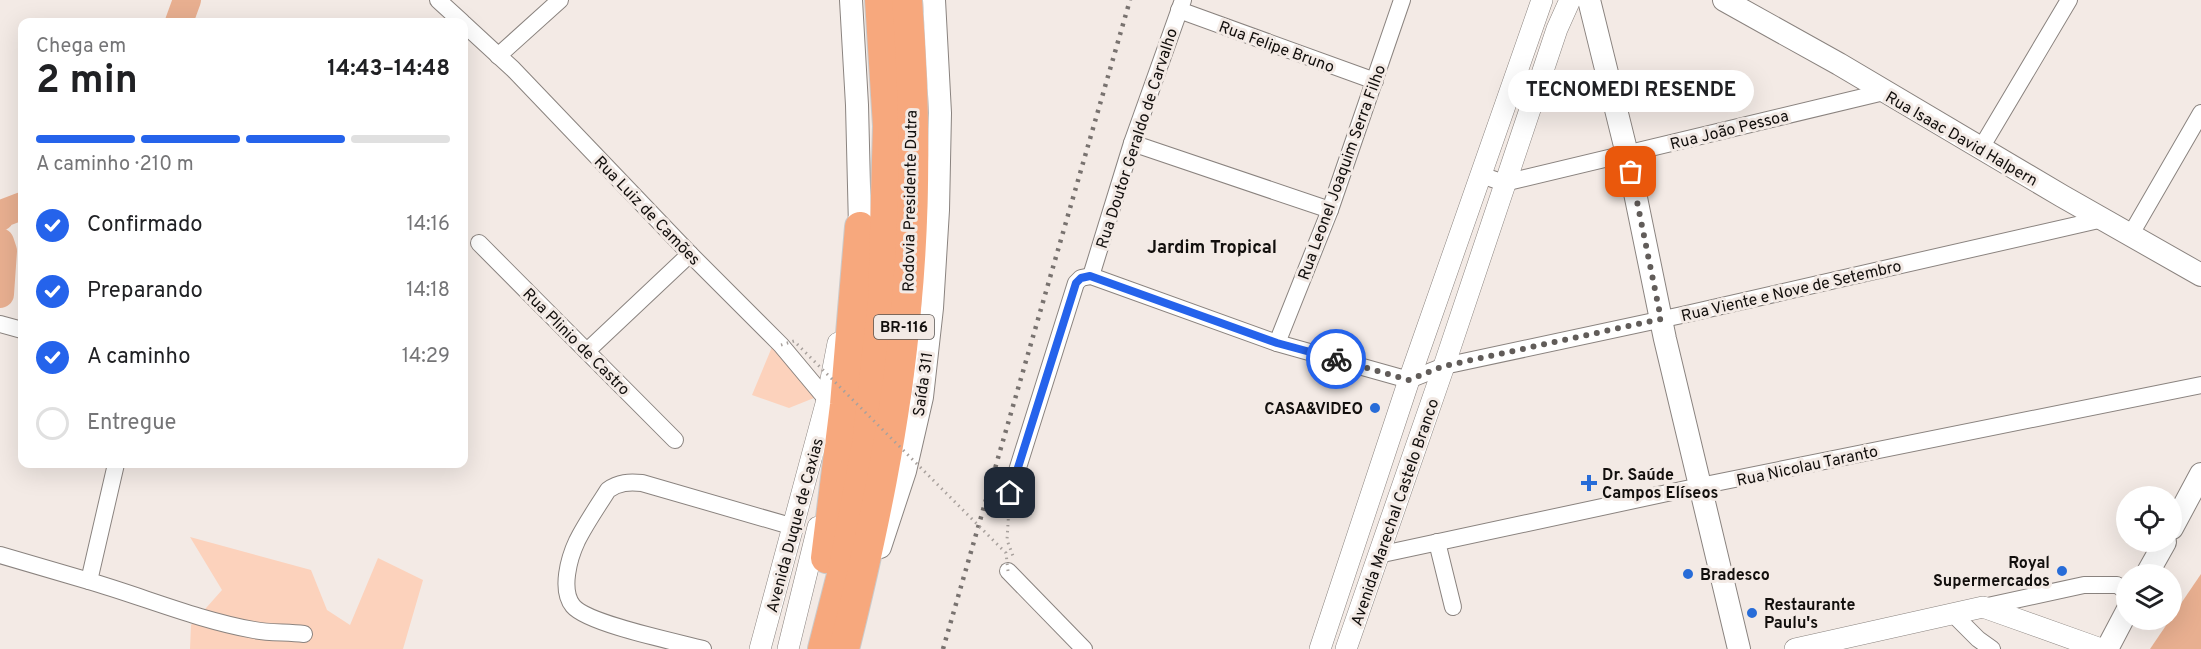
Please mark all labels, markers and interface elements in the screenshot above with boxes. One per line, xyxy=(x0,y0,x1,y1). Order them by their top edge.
street label: Rua Felipe Bruno xyxy=(1216,18,1337,78)
street label: Rua Doutor Geraldo de Carvalho xyxy=(1093,26,1183,251)
text: Chega em xyxy=(36,34,126,60)
text: 14:43–14:48 xyxy=(327,56,450,83)
text: 2 min xyxy=(36,58,138,107)
street label: Rua Leonel Joaquim Serra Filho xyxy=(1295,62,1391,283)
callout: TECNOMEDI RESENDE xyxy=(1508,70,1754,112)
text: TECNOMEDI RESENDE xyxy=(1526,78,1736,104)
street label: Rua Isaac David Halpern xyxy=(1881,88,2041,192)
street label: Rua João Pessoa xyxy=(1668,107,1791,155)
street label: Rodovia Presidente Dutra xyxy=(899,110,923,292)
pin xyxy=(1605,146,1656,197)
text: A caminho · 210 m xyxy=(36,152,194,178)
street label: Rua Luiz de Camões xyxy=(589,153,704,270)
icon: bag xyxy=(1614,155,1647,188)
icon: check xyxy=(36,209,69,242)
text: Confirmado xyxy=(87,212,203,239)
text: 14:16 xyxy=(407,212,450,238)
district label: Jardim Tropical xyxy=(1147,237,1277,260)
street label: Rua Viente e Nove de Setembro xyxy=(1679,257,1904,327)
icon: check xyxy=(36,275,69,308)
text: Preparando xyxy=(87,278,203,305)
text: 14:18 xyxy=(406,278,450,304)
street label: Rua Plinio de Castro xyxy=(518,285,633,400)
road number: BR-116 xyxy=(874,315,934,339)
courier xyxy=(1306,329,1366,389)
icon: check xyxy=(36,341,69,374)
icon: bike xyxy=(1320,343,1353,376)
text: A caminho xyxy=(87,344,190,371)
text: 14:29 xyxy=(402,344,450,370)
street label: Saída 311 xyxy=(910,351,938,418)
street label: Avenida Marechal Castelo Branco xyxy=(1347,396,1444,629)
place label: CASA&VIDEO xyxy=(1264,400,1363,420)
marker: CASA&VIDEO xyxy=(1368,401,1382,415)
text: Entregue xyxy=(87,410,176,437)
street label: Avenida Duque de Caxias xyxy=(763,436,829,615)
street label: Rua Nicolau Taranto xyxy=(1735,442,1880,492)
place label: Dr. Saúde Campos Elíseos xyxy=(1602,466,1718,504)
pin xyxy=(984,467,1035,518)
marker: Dr. Saúde Campos Elíseos xyxy=(1580,474,1598,492)
icon: home xyxy=(993,476,1026,509)
map controls xyxy=(2116,486,2182,630)
button: locate xyxy=(2116,486,2182,552)
place label: Royal Supermercados xyxy=(1933,554,2050,592)
marker: Royal Supermercados xyxy=(2055,564,2069,578)
button: layers xyxy=(2116,564,2182,630)
place label: Bradesco xyxy=(1700,566,1770,586)
marker: Bradesco xyxy=(1681,567,1695,581)
place label: Restaurante Paulu's xyxy=(1764,596,1855,634)
marker: Restaurante Paulu's xyxy=(1745,606,1759,620)

